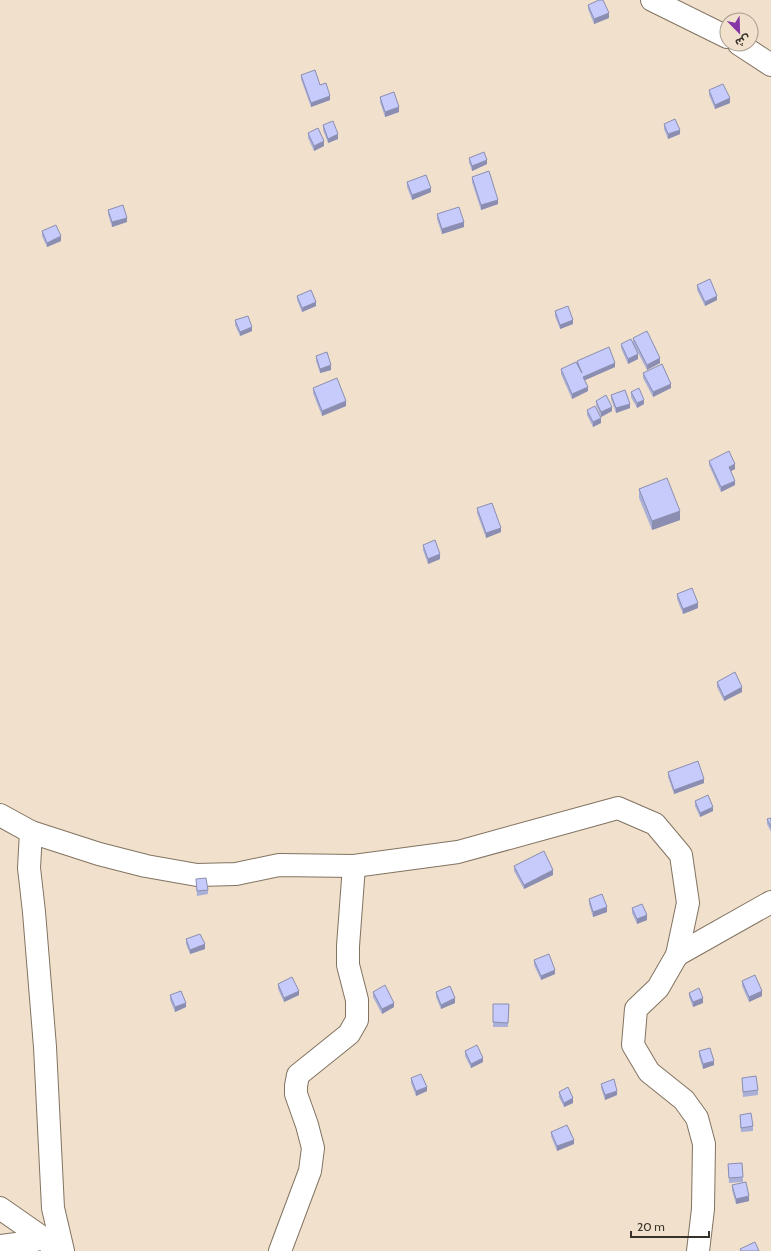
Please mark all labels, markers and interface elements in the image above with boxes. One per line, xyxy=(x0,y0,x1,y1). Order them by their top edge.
north arrow xyxy=(719,12,759,52)
text: ش xyxy=(733,32,753,51)
scale bar xyxy=(631,1213,709,1239)
text: 20 m xyxy=(637,1219,665,1234)

